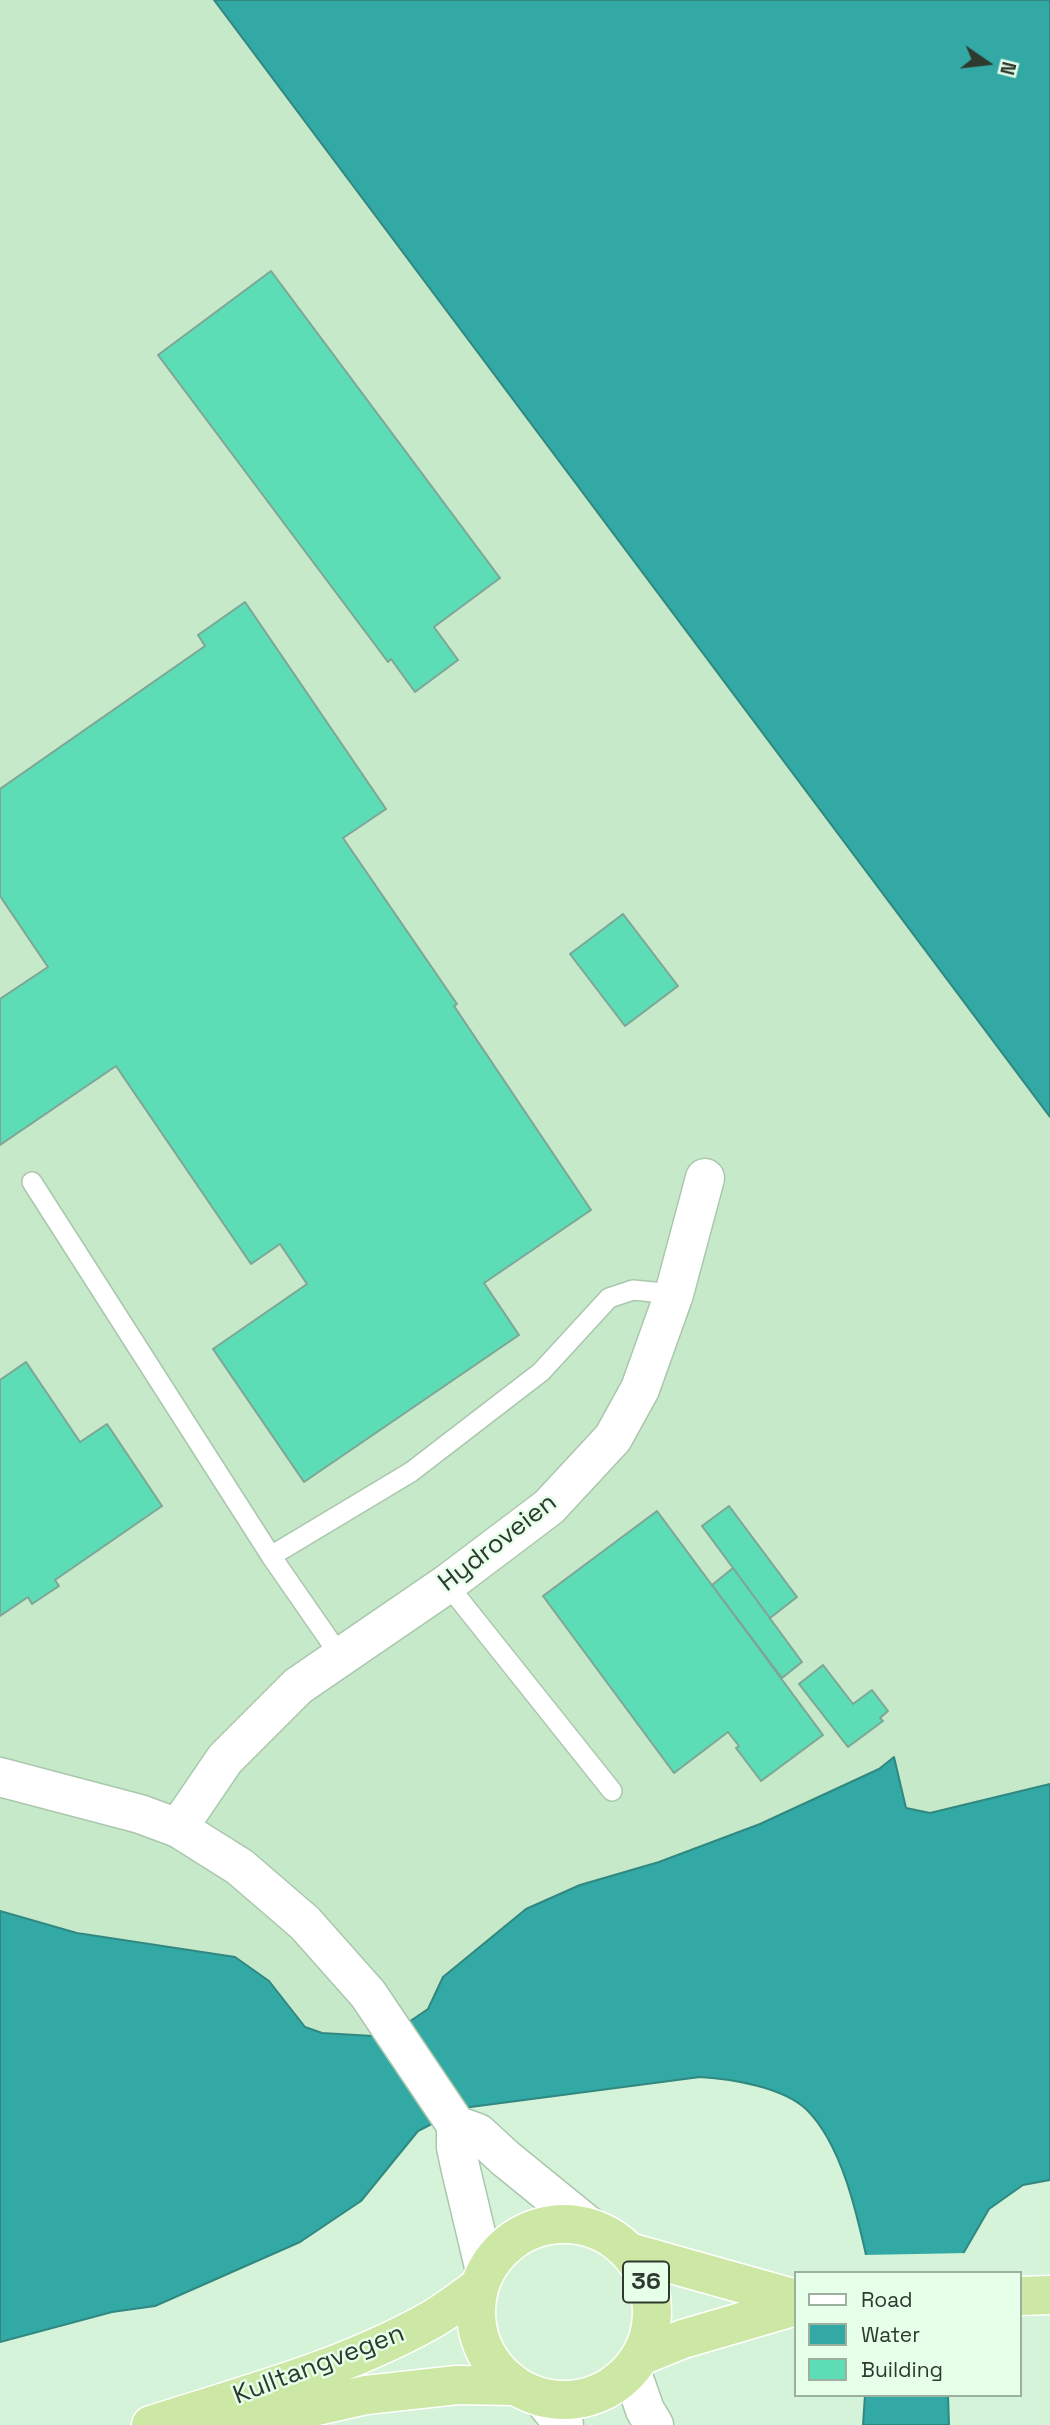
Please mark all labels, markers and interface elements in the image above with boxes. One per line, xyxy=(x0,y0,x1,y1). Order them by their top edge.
north arrow xyxy=(952,28,1022,98)
text: N xyxy=(994,59,1022,77)
street label: Hydroveien xyxy=(433,1487,563,1599)
road number: 36 xyxy=(623,2262,669,2302)
legend xyxy=(794,2271,1022,2397)
text: Road xyxy=(861,2286,913,2313)
street label: Kulltangvegen xyxy=(229,2318,409,2412)
text: Water xyxy=(861,2321,920,2348)
text: Building xyxy=(861,2356,943,2383)

